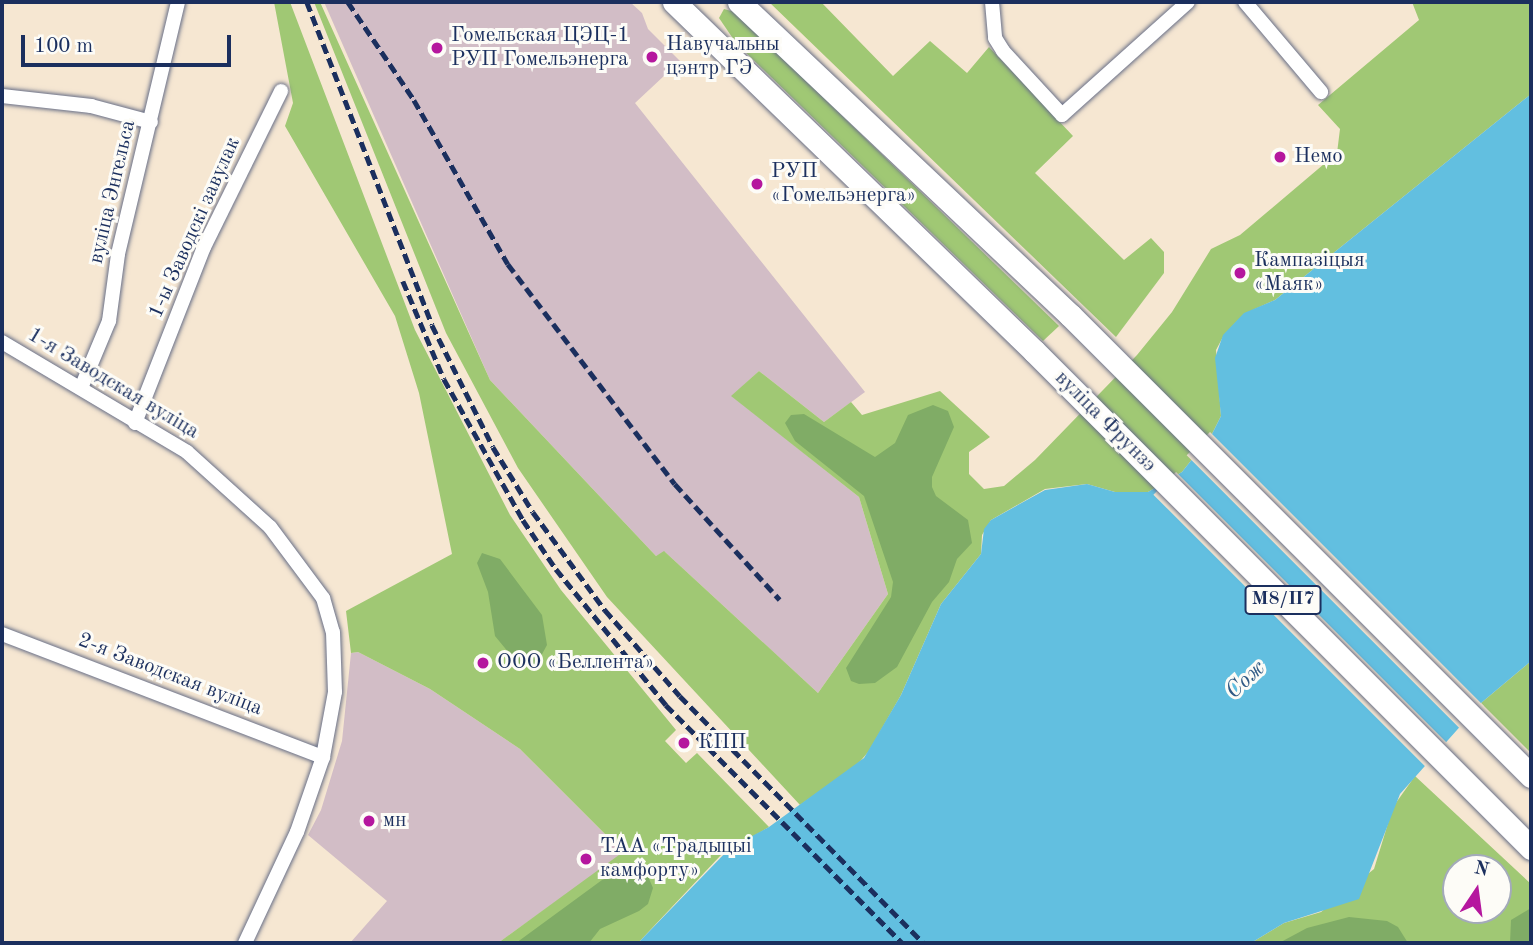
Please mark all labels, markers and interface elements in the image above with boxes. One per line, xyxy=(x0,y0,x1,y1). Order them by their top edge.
scale bar xyxy=(24,21,234,65)
place label: Гомельская ЦЭЦ-1 РУП Гомельэнерга xyxy=(451,23,630,73)
place label: Навучальны цэнтр ГЭ xyxy=(666,32,780,82)
text: 100 m xyxy=(34,36,93,57)
marker: Гомельская ЦЭЦ-1 РУП Гомельэнерга xyxy=(429,40,445,56)
marker: Навучальны цэнтр ГЭ xyxy=(644,49,660,65)
street label: вуліца Энгельса xyxy=(84,118,142,266)
street label: 1-ы Заводскі завулак xyxy=(144,134,246,322)
place label: Немо xyxy=(1294,144,1343,170)
marker: Немо xyxy=(1272,149,1288,165)
place label: РУП «Гомельэнерга» xyxy=(771,159,916,209)
marker: РУП «Гомельэнерга» xyxy=(749,176,765,192)
place label: Кампазіцыя «Маяк» xyxy=(1254,248,1365,298)
marker: Кампазіцыя «Маяк» xyxy=(1232,265,1248,281)
street label: 1-я Заводская вуліца xyxy=(23,323,203,445)
street label: вуліца Фрунзэ xyxy=(1049,366,1161,478)
road number: М8/П7 xyxy=(1244,584,1322,615)
street label: 2-я Заводская вуліца xyxy=(74,628,266,722)
place label: ООО «Беллента» xyxy=(497,650,654,676)
marker: ООО «Беллента» xyxy=(475,655,491,671)
water label: Сож xyxy=(1220,655,1272,705)
place label: КПП xyxy=(698,730,746,756)
marker: КПП xyxy=(676,735,692,751)
place label: мн xyxy=(383,808,407,834)
marker: мн xyxy=(361,813,377,829)
place label: ТАА «Традыцыі камфорту» xyxy=(600,834,752,884)
marker: ТАА «Традыцыі камфорту» xyxy=(578,851,594,867)
north arrow xyxy=(1442,854,1512,924)
text: N xyxy=(1472,859,1491,881)

